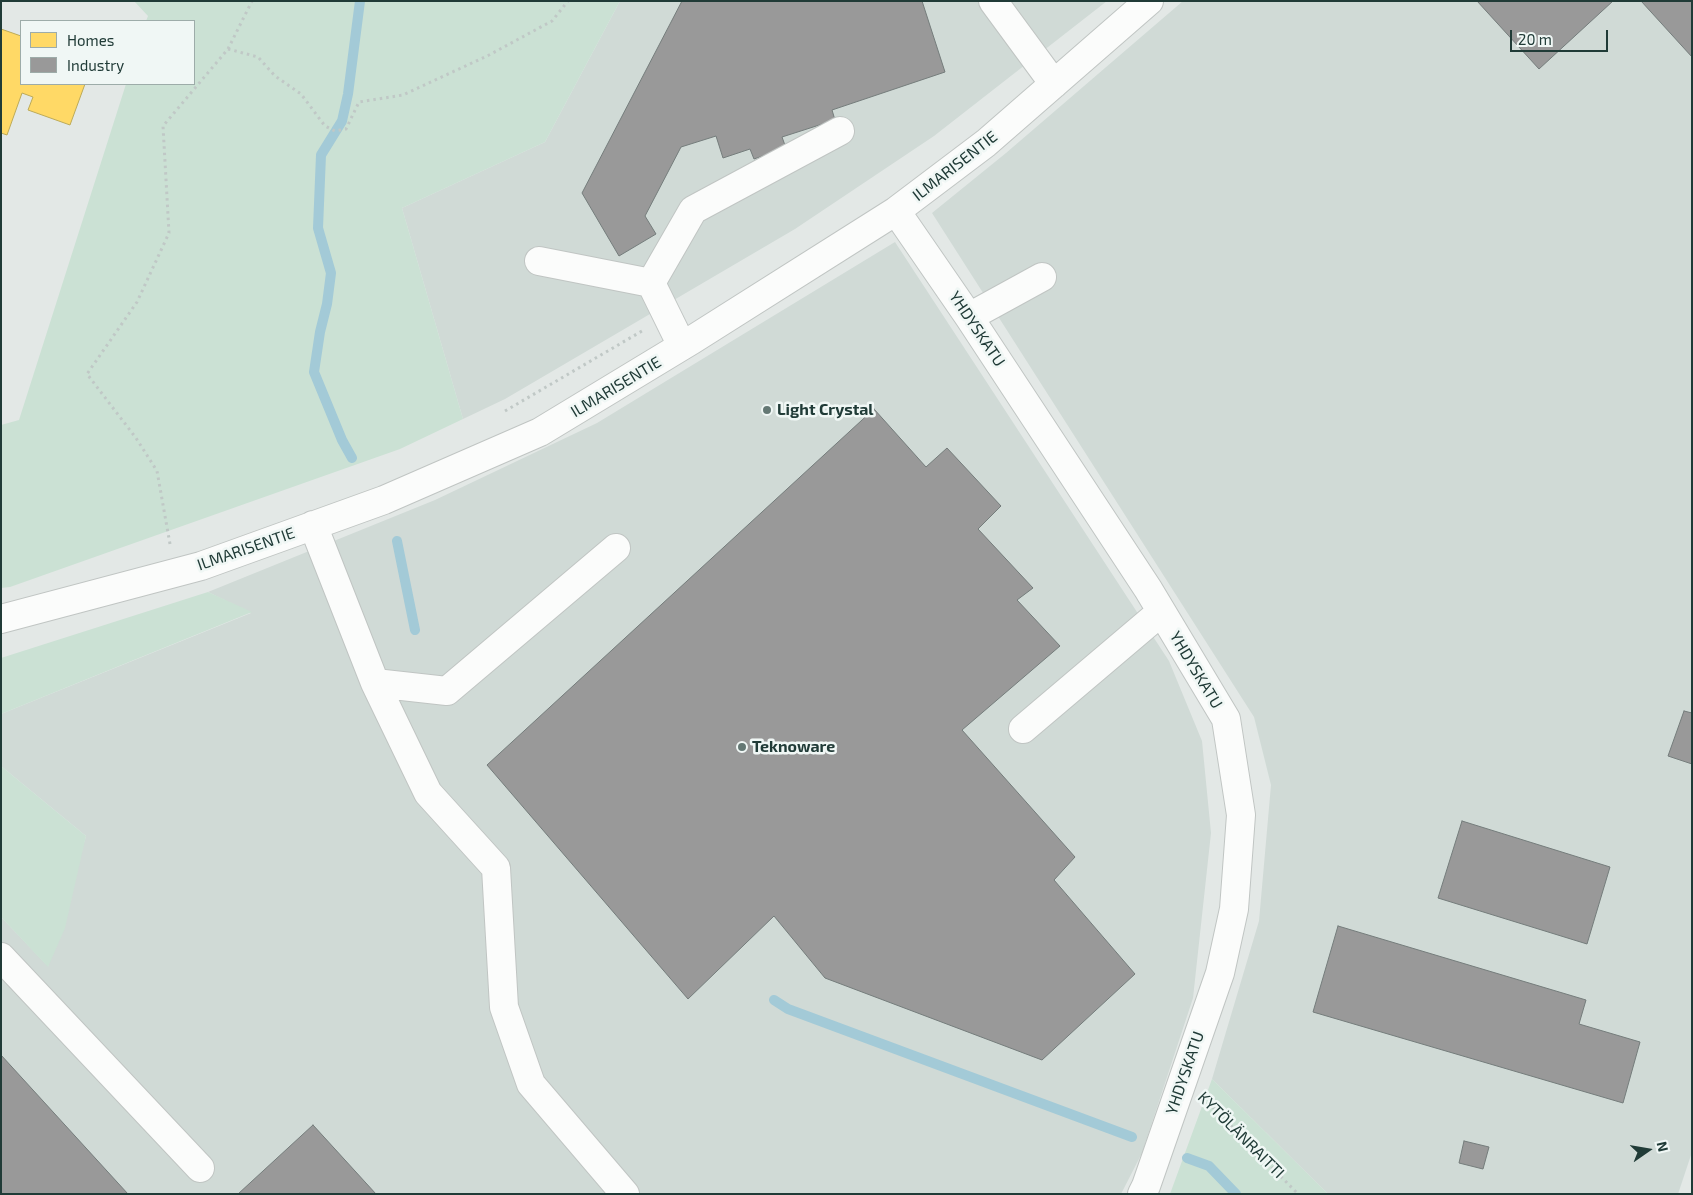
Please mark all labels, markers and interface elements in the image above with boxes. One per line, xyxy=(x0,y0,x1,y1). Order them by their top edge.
legend xyxy=(20,20,195,85)
scale bar xyxy=(1513,20,1610,52)
text: 20 m xyxy=(1518,30,1552,48)
text: Homes xyxy=(67,31,114,49)
text: Industry xyxy=(67,56,124,74)
street label: ILMARISENTIE xyxy=(909,127,1001,205)
street label: YHDYSKATU xyxy=(945,288,1009,370)
street label: ILMARISENTIE xyxy=(567,352,665,422)
place label: Light Crystal xyxy=(777,400,874,420)
marker: Light Crystal xyxy=(761,404,773,416)
street label: ILMARISENTIE xyxy=(195,523,297,575)
street label: YHDYSKATU xyxy=(1165,628,1227,712)
place label: Teknoware xyxy=(752,737,835,757)
marker: Teknoware xyxy=(736,741,748,753)
street label: YHDYSKATU xyxy=(1162,1029,1208,1117)
street label: KYTÖLÄNRAITTI xyxy=(1194,1088,1288,1182)
north arrow xyxy=(1623,1125,1673,1175)
text: N xyxy=(1654,1140,1673,1153)

